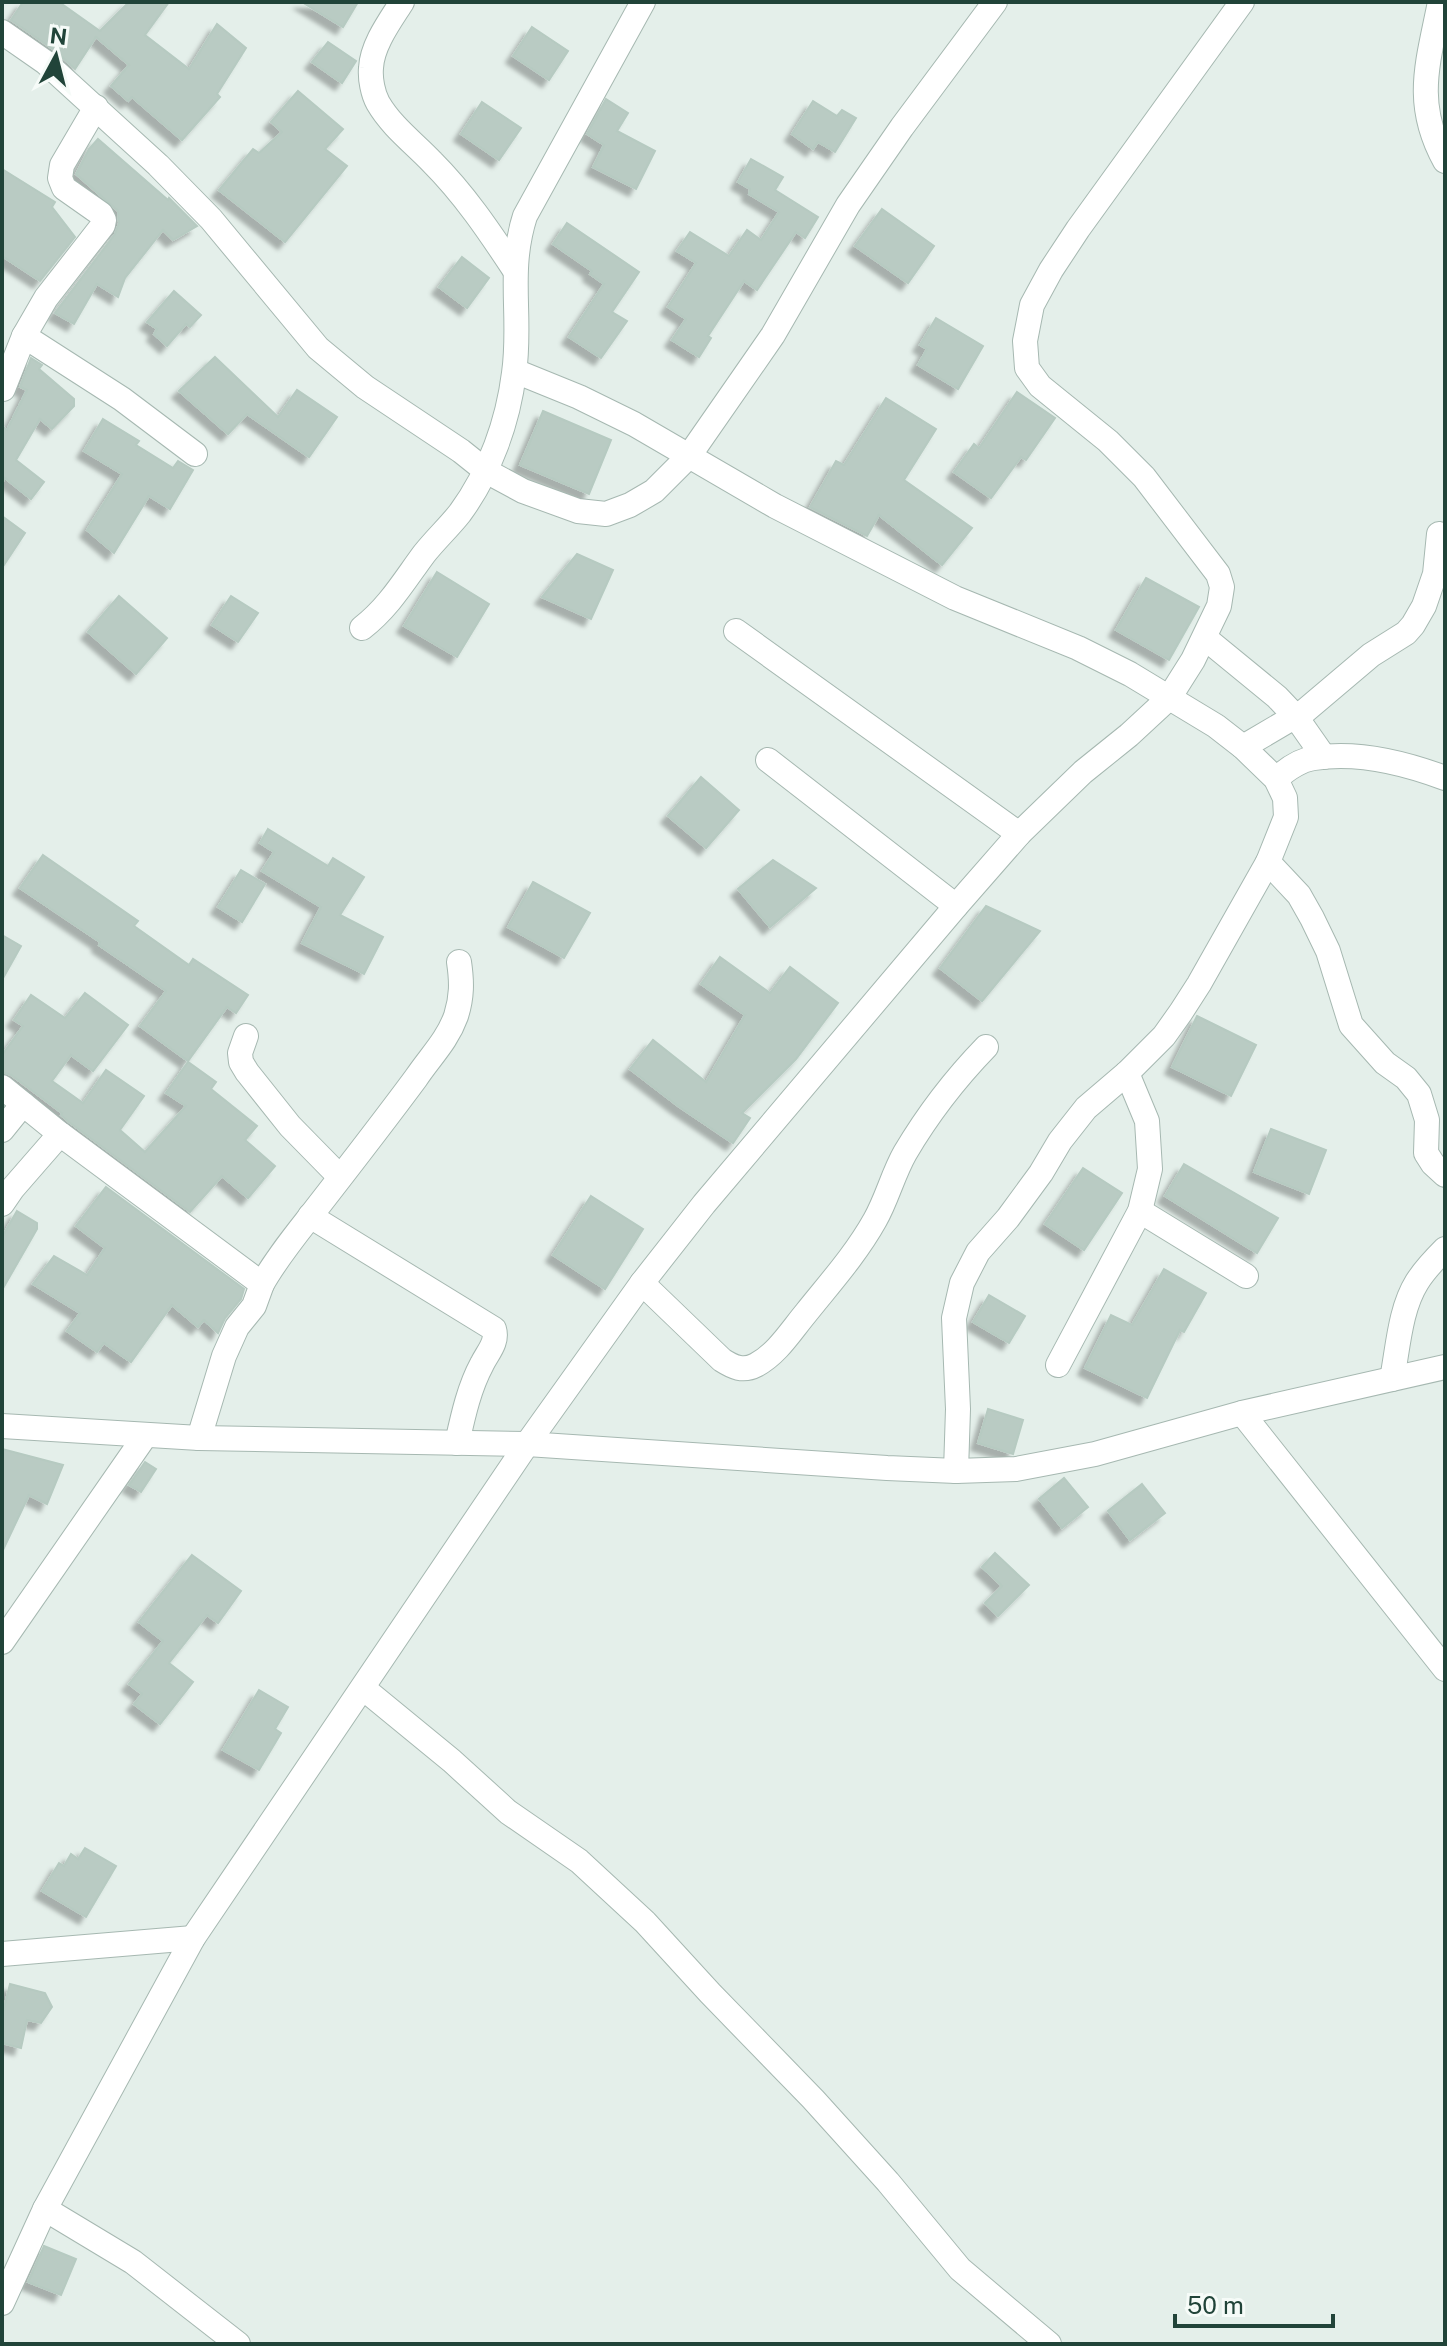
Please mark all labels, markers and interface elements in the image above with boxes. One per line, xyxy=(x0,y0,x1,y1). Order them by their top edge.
north arrow xyxy=(16,16,96,96)
text: N xyxy=(48,22,69,50)
scale bar xyxy=(1175,2278,1333,2328)
text: 50 m xyxy=(1187,2291,1244,2319)

